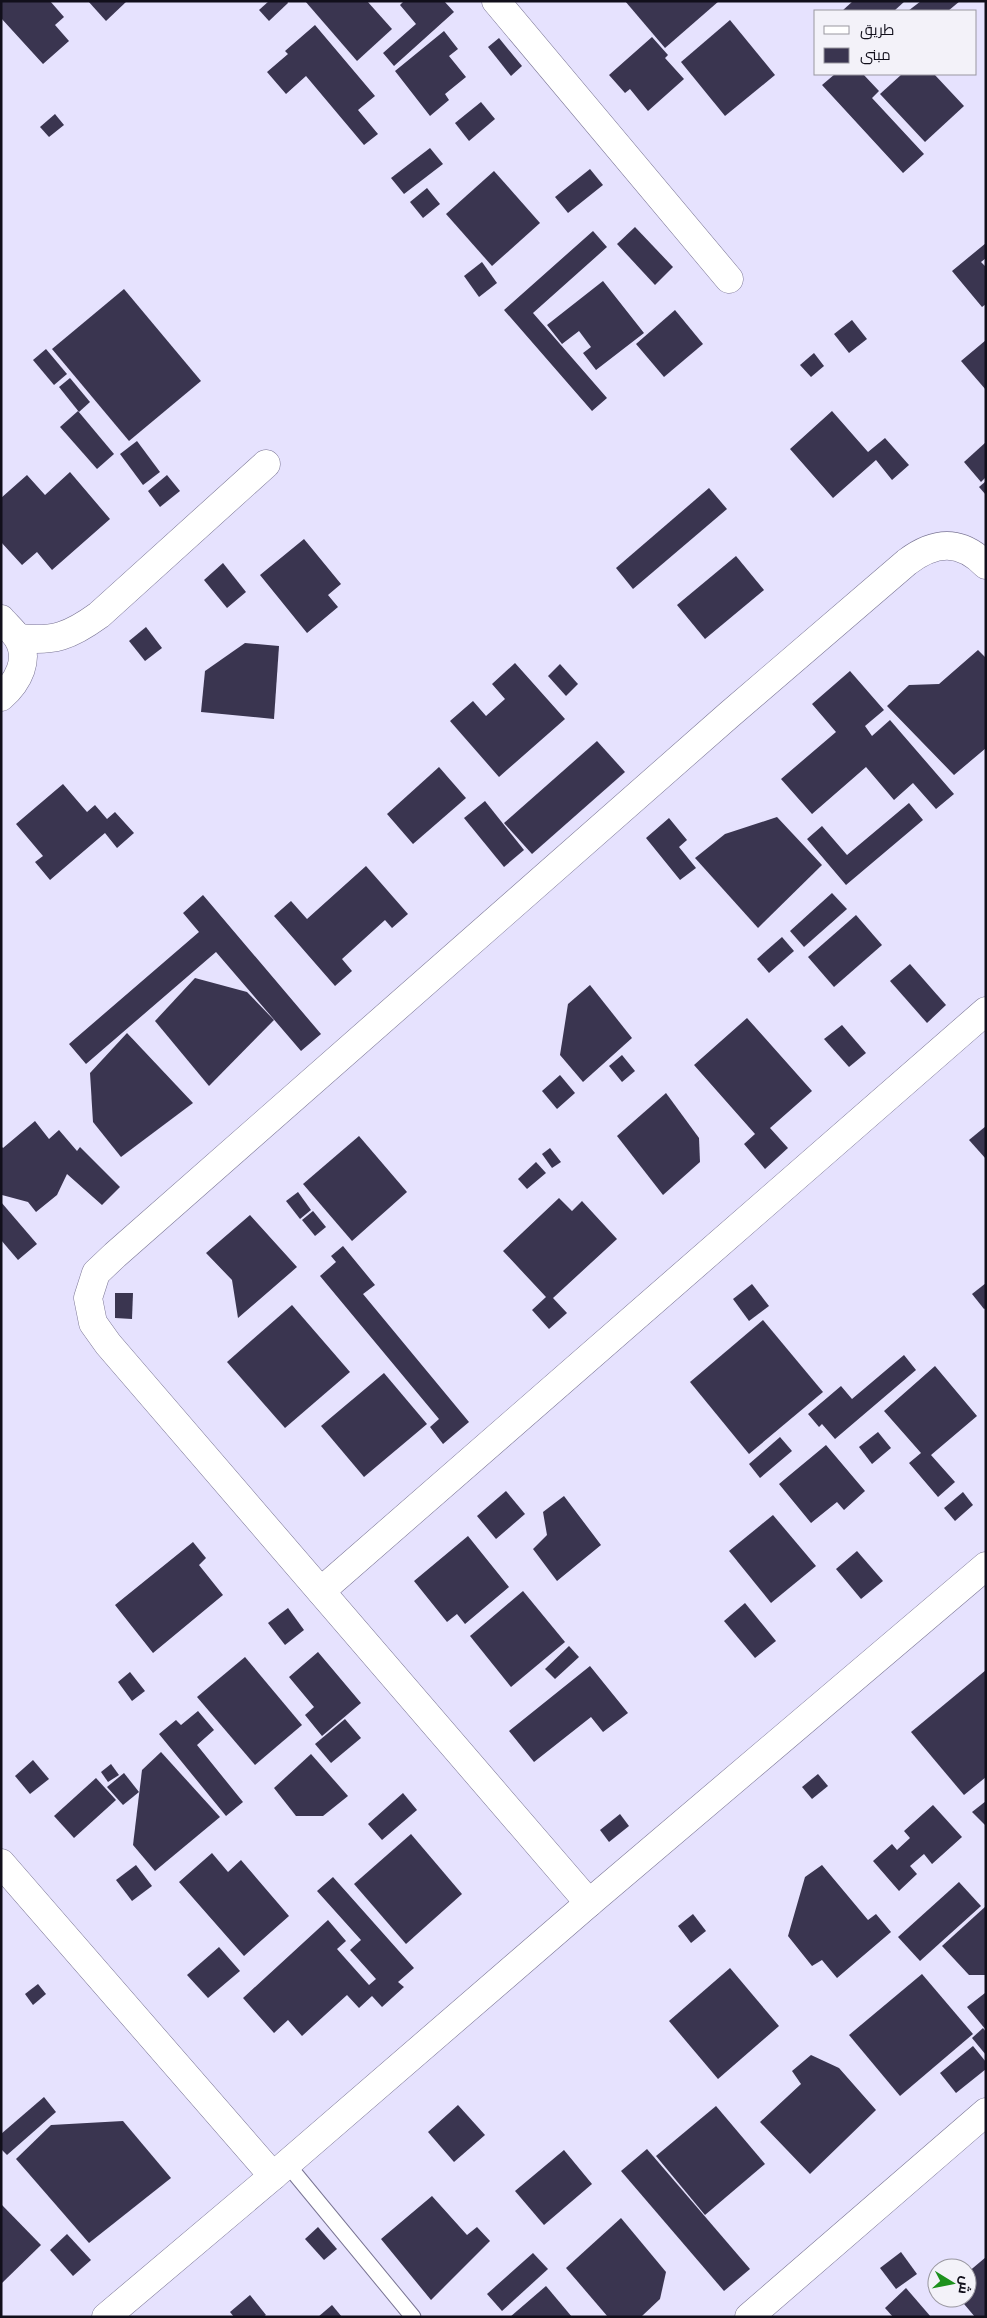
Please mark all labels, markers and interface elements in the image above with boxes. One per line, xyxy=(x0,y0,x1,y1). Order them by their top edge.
legend xyxy=(814,10,977,75)
text: طريق xyxy=(860,21,894,40)
text: مبنى xyxy=(860,46,891,65)
north arrow xyxy=(927,2258,977,2308)
text: ش xyxy=(954,2275,974,2296)

